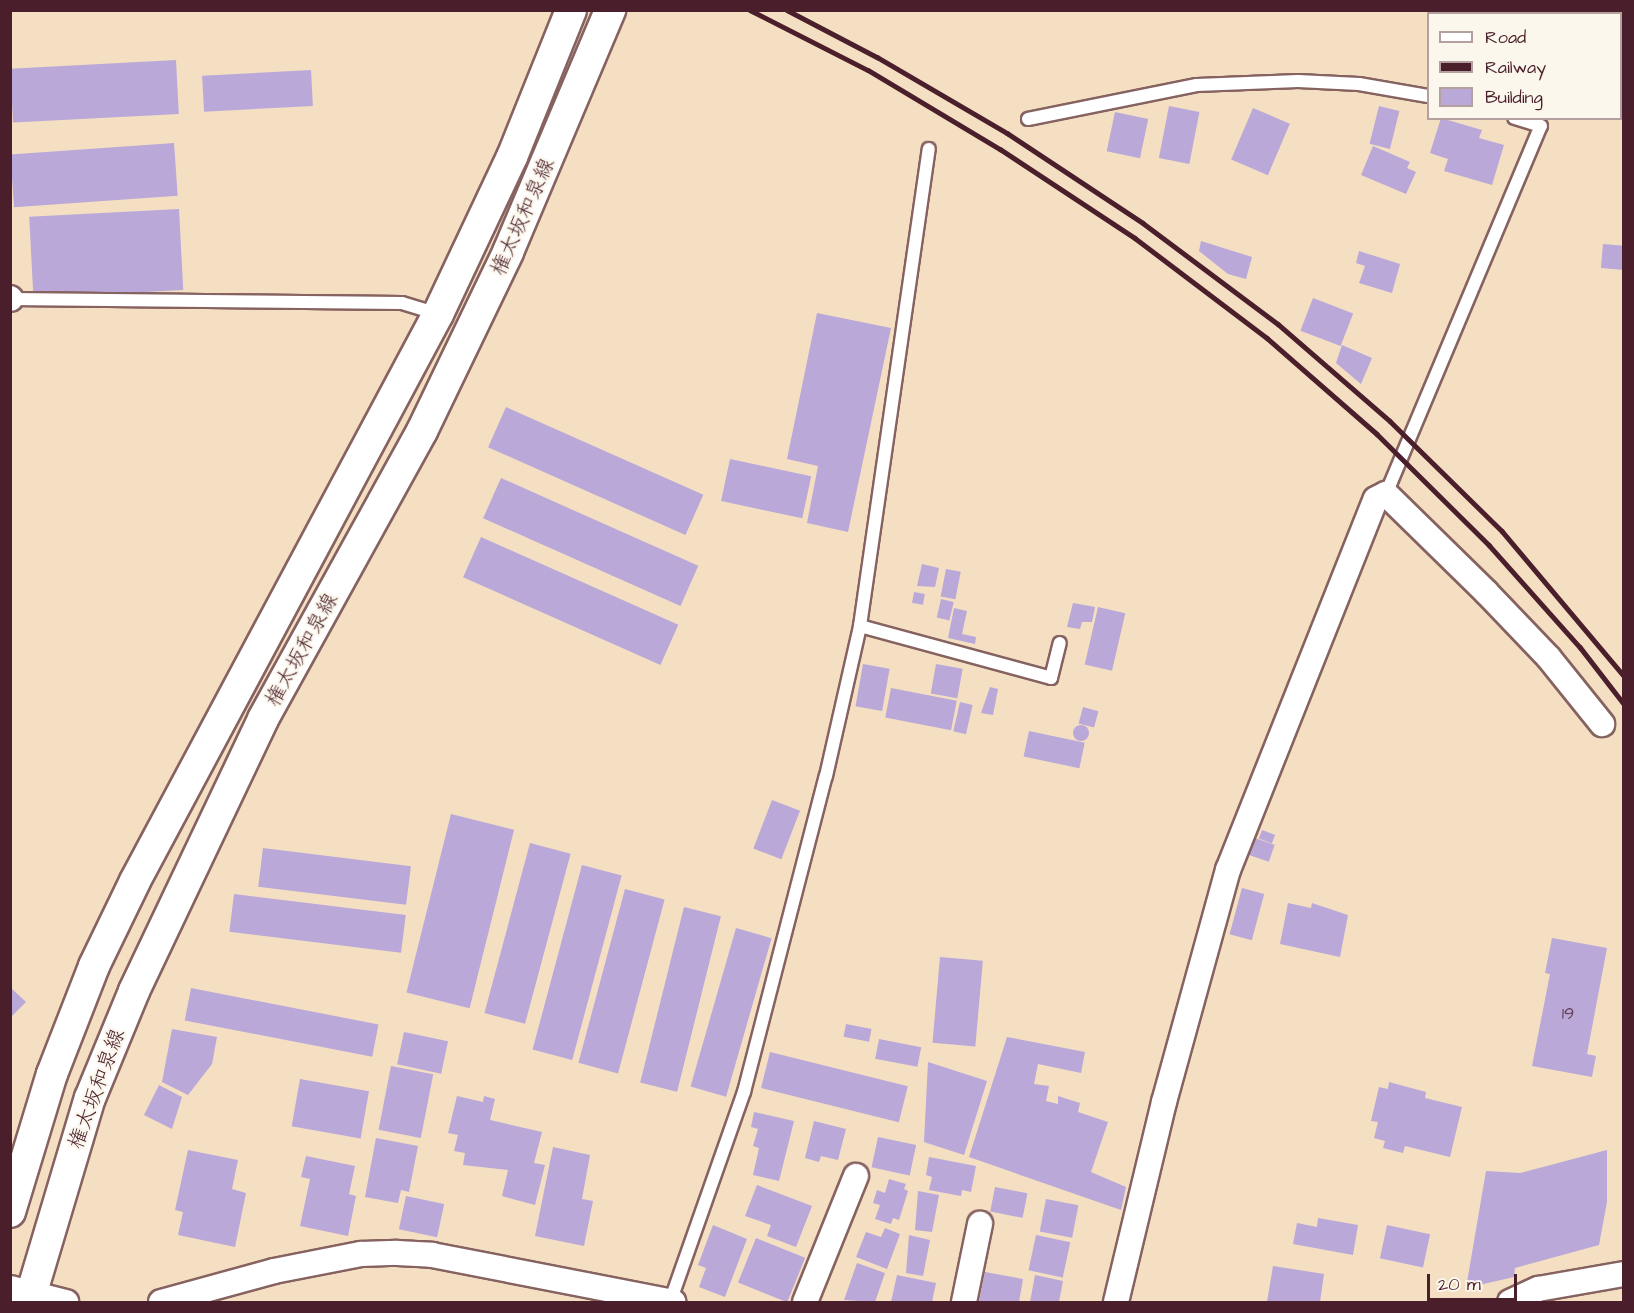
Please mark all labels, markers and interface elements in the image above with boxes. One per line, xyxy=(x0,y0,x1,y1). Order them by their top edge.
legend xyxy=(1427,12,1622,120)
text: Road xyxy=(1485,25,1526,50)
text: Railway xyxy=(1485,55,1546,80)
text: Building xyxy=(1485,85,1543,110)
street label: 権太坂和泉線 xyxy=(486,154,560,280)
street label: 権太坂和泉線 xyxy=(260,589,344,711)
house number: 19 xyxy=(1562,1003,1574,1025)
street label: 権太坂和泉線 xyxy=(64,1025,130,1153)
scale bar xyxy=(1430,1262,1520,1300)
text: 20 m xyxy=(1438,1272,1481,1297)

